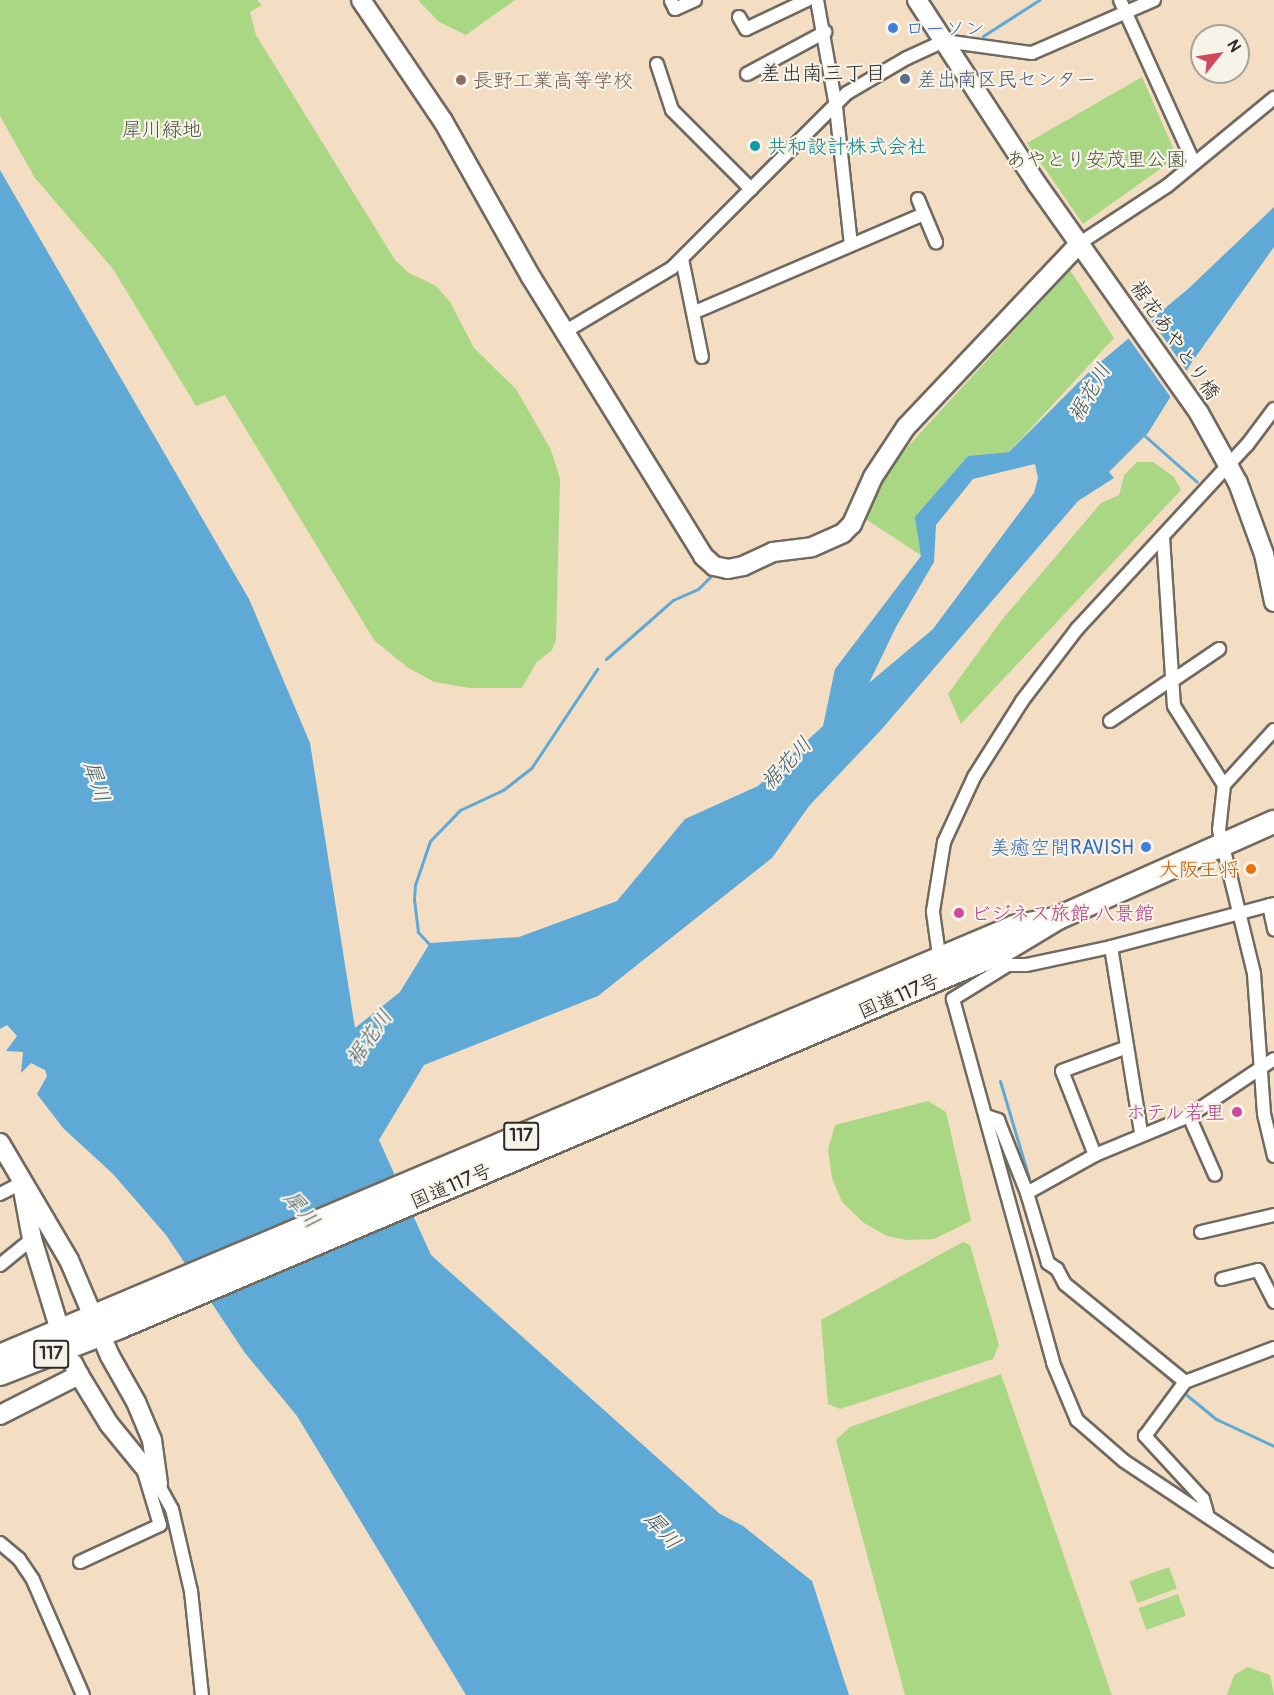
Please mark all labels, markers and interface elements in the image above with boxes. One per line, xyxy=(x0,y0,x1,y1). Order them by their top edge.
place label: ローソン xyxy=(905,16,985,40)
marker: ローソン xyxy=(886,21,900,35)
north arrow xyxy=(1190,24,1250,84)
text: N xyxy=(1222,36,1245,56)
district label: 差出南三丁目 xyxy=(760,61,886,87)
place label: 差出南区民センター xyxy=(917,67,1097,91)
place label: 長野工業高等学校 xyxy=(473,68,633,92)
marker: 差出南区民センター xyxy=(898,72,912,86)
marker: 長野工業高等学校 xyxy=(454,73,468,87)
park label: 犀川緑地 xyxy=(122,117,202,141)
place label: 共和設計株式会社 xyxy=(767,134,927,158)
marker: 共和設計株式会社 xyxy=(748,139,762,153)
park label: あやとり安茂里公園 xyxy=(1006,147,1186,171)
street label: 裾花あやとり橋 xyxy=(1125,276,1225,404)
water label: 裾花川 xyxy=(1063,359,1117,427)
water label: 裾花川 xyxy=(756,732,818,796)
water label: 犀川 xyxy=(78,758,114,806)
place label: 美癒空間RAVISH xyxy=(990,835,1134,859)
marker: 美癒空間RAVISH xyxy=(1139,840,1153,854)
place label: 大阪王将 xyxy=(1159,857,1239,881)
marker: 大阪王将 xyxy=(1244,862,1258,876)
place label: ビジネス旅館 八景館 xyxy=(971,901,1155,925)
marker: ビジネス旅館 八景館 xyxy=(952,906,966,920)
street label: 国道117号 xyxy=(855,968,943,1024)
water label: 裾花川 xyxy=(342,1005,398,1071)
place label: ホテル若里 xyxy=(1125,1100,1225,1124)
marker: ホテル若里 xyxy=(1230,1105,1244,1119)
road number: 117 xyxy=(503,1121,539,1151)
street label: 国道117号 xyxy=(407,1158,495,1214)
water label: 犀川 xyxy=(278,1186,324,1234)
road number: 117 xyxy=(33,1339,69,1369)
water label: 犀川 xyxy=(639,1507,685,1555)

